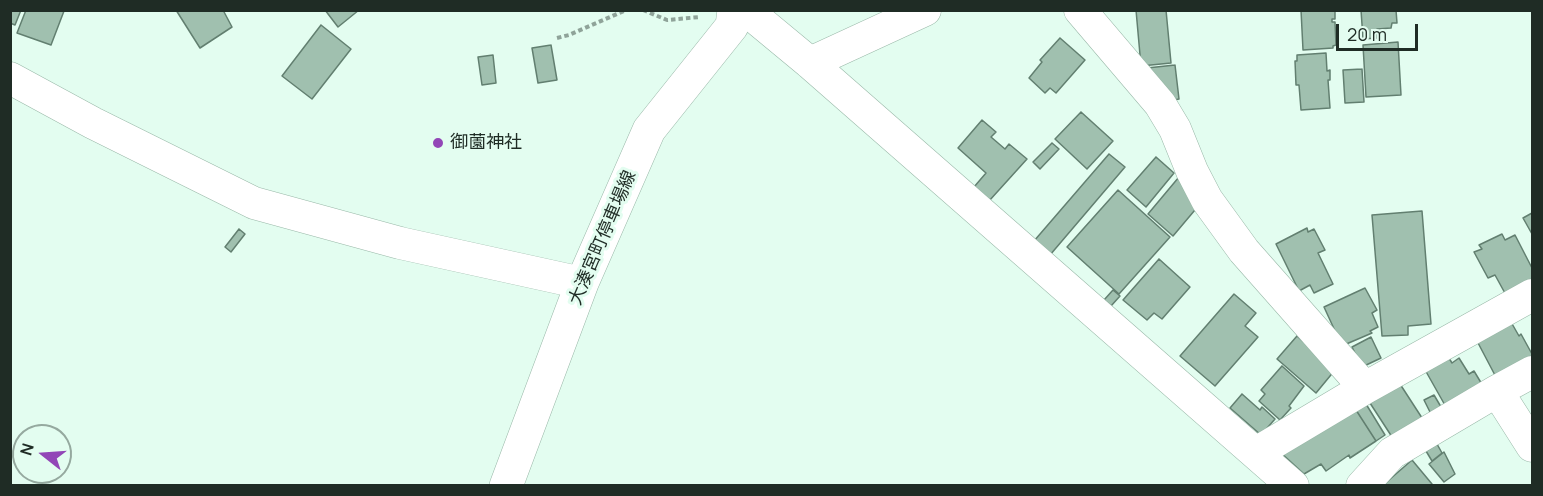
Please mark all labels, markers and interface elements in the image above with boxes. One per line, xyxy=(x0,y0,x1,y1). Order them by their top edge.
scale bar xyxy=(1339,12,1422,50)
text: 20 m xyxy=(1347,22,1387,46)
place label: 御薗神社 xyxy=(450,132,522,154)
marker: 御薗神社 xyxy=(431,136,445,150)
street label: 大湊宮町停車場線 xyxy=(565,168,641,308)
north arrow xyxy=(12,424,72,484)
text: N xyxy=(14,441,39,458)

